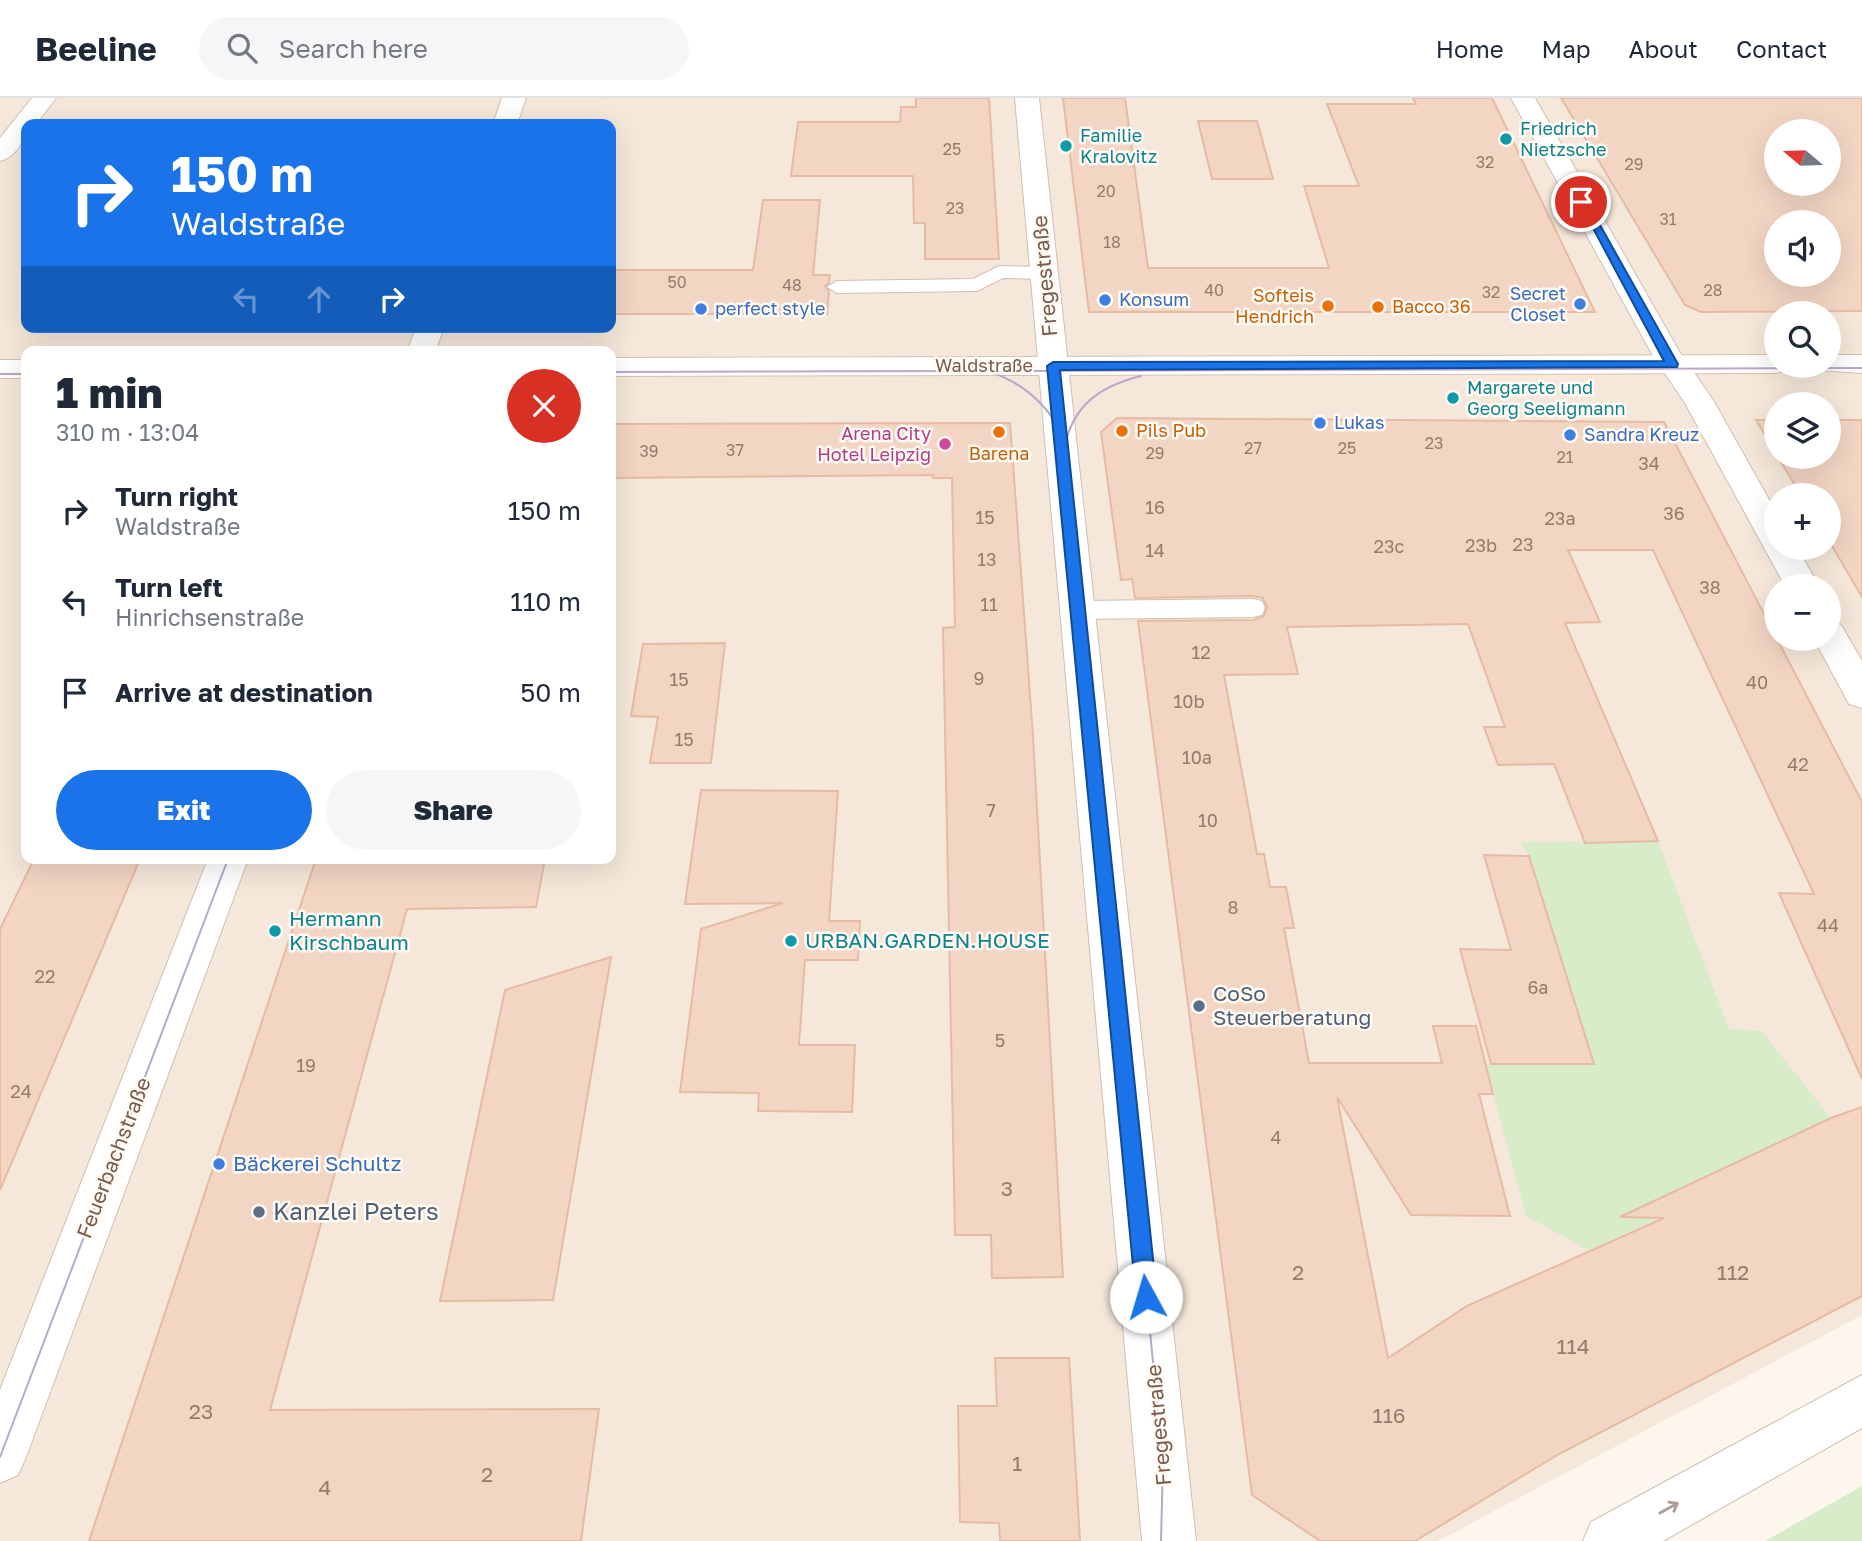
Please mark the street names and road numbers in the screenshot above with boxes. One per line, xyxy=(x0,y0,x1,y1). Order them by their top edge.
street label: Fregestraße xyxy=(1026,214,1062,338)
street label: Waldstraße xyxy=(935,354,1033,376)
street label: Feuerbachstraße xyxy=(70,1073,156,1242)
street label: Fregestraße xyxy=(1140,1363,1176,1487)

